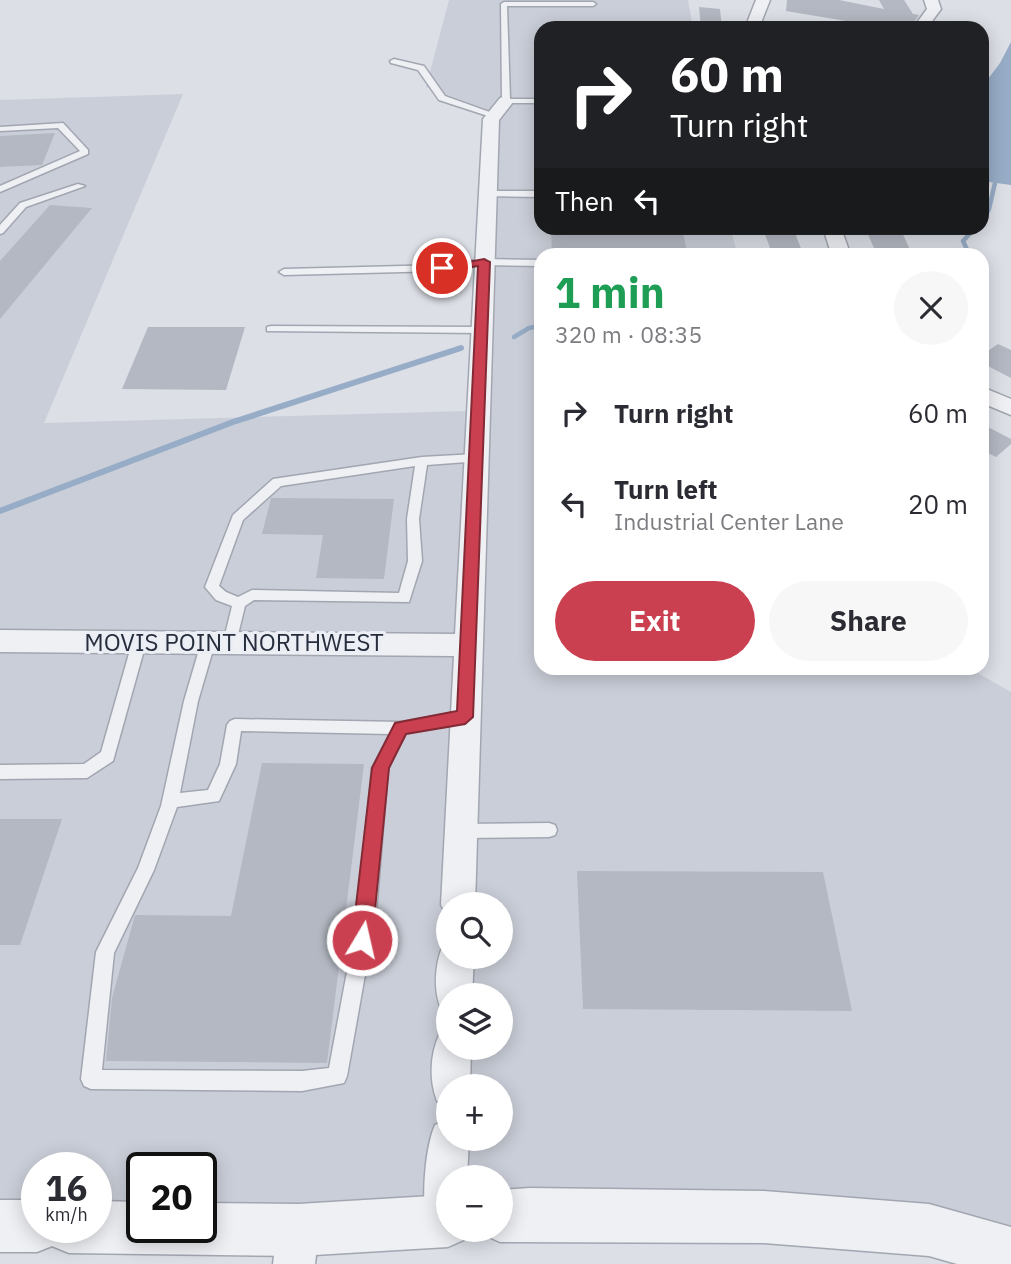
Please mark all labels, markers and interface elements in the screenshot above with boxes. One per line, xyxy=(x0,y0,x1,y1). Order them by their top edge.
text: 60 m xyxy=(670,42,784,105)
icon: right xyxy=(555,49,646,140)
text: Turn right xyxy=(670,104,808,146)
icon: left xyxy=(628,182,666,220)
text: Then xyxy=(555,184,614,218)
pin xyxy=(412,238,472,298)
icon: arrive xyxy=(423,249,461,287)
text: 1 min xyxy=(555,265,665,320)
button: close xyxy=(894,271,968,345)
text: 320 m · 08:35 xyxy=(555,319,702,349)
icon: right xyxy=(555,394,593,432)
text: Turn right xyxy=(614,396,733,430)
text: 60 m xyxy=(908,396,968,430)
text: Turn left xyxy=(614,472,717,506)
icon: left xyxy=(555,485,593,523)
text: 20 m xyxy=(908,487,968,521)
text: Industrial Center Lane xyxy=(614,506,844,536)
button: Exit xyxy=(555,581,755,661)
button: Share xyxy=(769,581,968,661)
street label: MOVIS POINT NORTHWEST xyxy=(84,626,384,658)
map controls xyxy=(436,892,513,1242)
button: search xyxy=(436,892,513,969)
position arrow xyxy=(325,903,399,977)
button: layers xyxy=(436,983,513,1060)
button: + xyxy=(436,1074,513,1151)
speed limit sign: 20 xyxy=(126,1152,217,1243)
text: 16 xyxy=(45,1165,88,1211)
button: − xyxy=(436,1165,513,1242)
text: km/h xyxy=(45,1203,88,1226)

